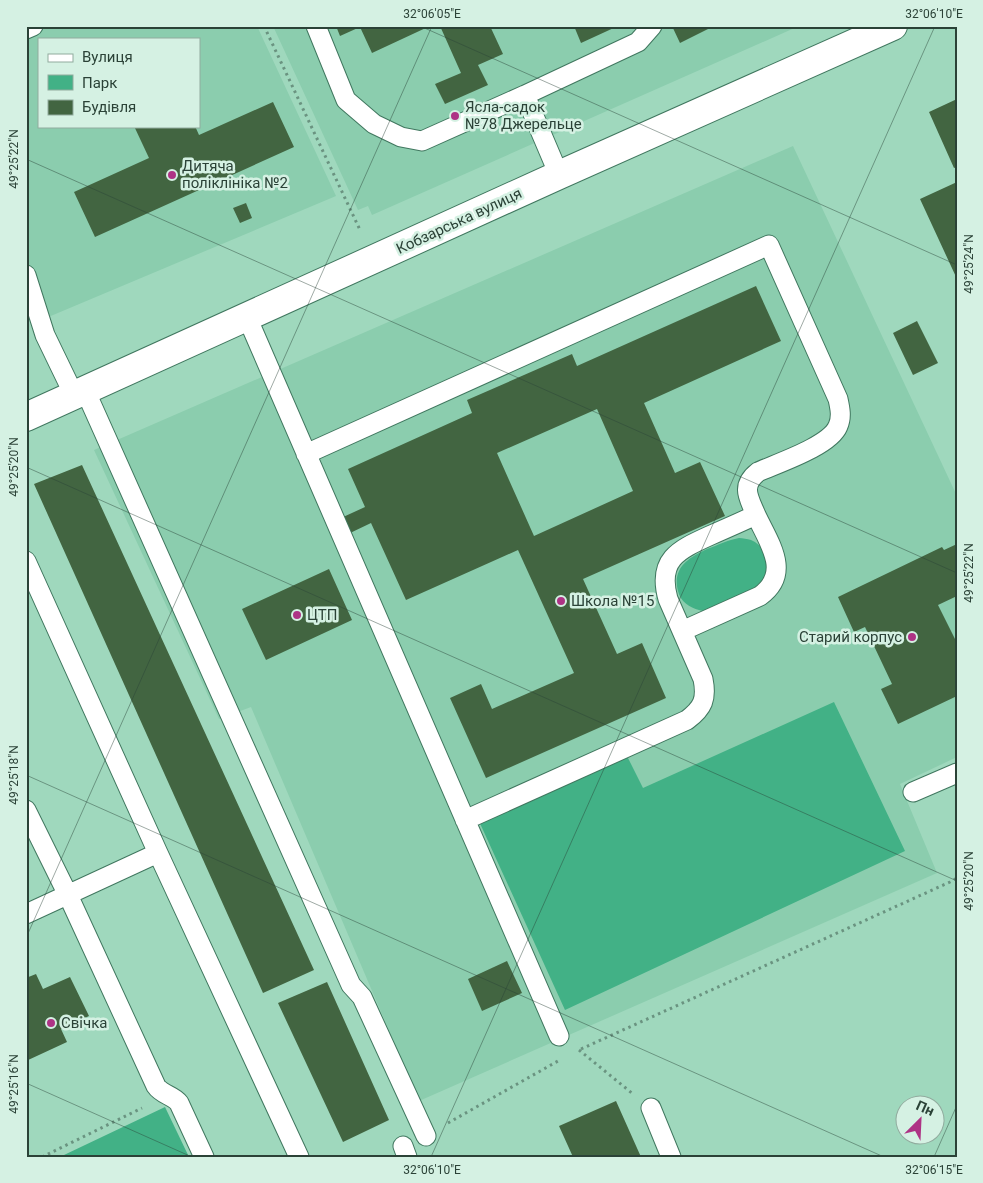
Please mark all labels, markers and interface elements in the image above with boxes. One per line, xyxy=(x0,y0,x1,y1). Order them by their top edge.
text: 32°06'05"E xyxy=(403,7,461,21)
text: 32°06'10"E xyxy=(905,7,963,21)
legend xyxy=(38,38,200,128)
text: Вулиця xyxy=(82,48,133,66)
text: Парк xyxy=(82,74,117,92)
text: Будівля xyxy=(82,98,136,116)
place label: Ясла-садок №78 Джерельце xyxy=(465,98,582,133)
marker: Ясла-садок №78 Джерельце xyxy=(449,110,461,122)
text: 49°25'22"N xyxy=(7,129,21,189)
place label: Дитяча поліклініка №2 xyxy=(182,157,288,192)
marker: Дитяча поліклініка №2 xyxy=(166,169,178,181)
street label: Кобзарська вулиця xyxy=(393,184,525,258)
text: 49°25'24"N xyxy=(962,234,976,294)
text: 49°25'20"N xyxy=(7,437,21,497)
text: 49°25'22"N xyxy=(962,543,976,603)
place label: Школа №15 xyxy=(571,592,654,610)
marker: Школа №15 xyxy=(555,595,567,607)
place label: ЦТП xyxy=(307,606,337,624)
marker: ЦТП xyxy=(291,609,303,621)
place label: Старий корпус xyxy=(799,628,902,646)
marker: Старий корпус xyxy=(906,631,918,643)
text: 49°25'18"N xyxy=(7,745,21,805)
text: 49°25'20"N xyxy=(962,851,976,911)
place label: Свічка xyxy=(61,1014,107,1032)
marker: Свічка xyxy=(45,1017,57,1029)
text: 49°25'16"N xyxy=(7,1054,21,1114)
north arrow xyxy=(896,1096,946,1146)
text: Пн xyxy=(914,1097,937,1119)
text: 32°06'10"E xyxy=(403,1163,461,1177)
text: 32°06'15"E xyxy=(905,1163,963,1177)

